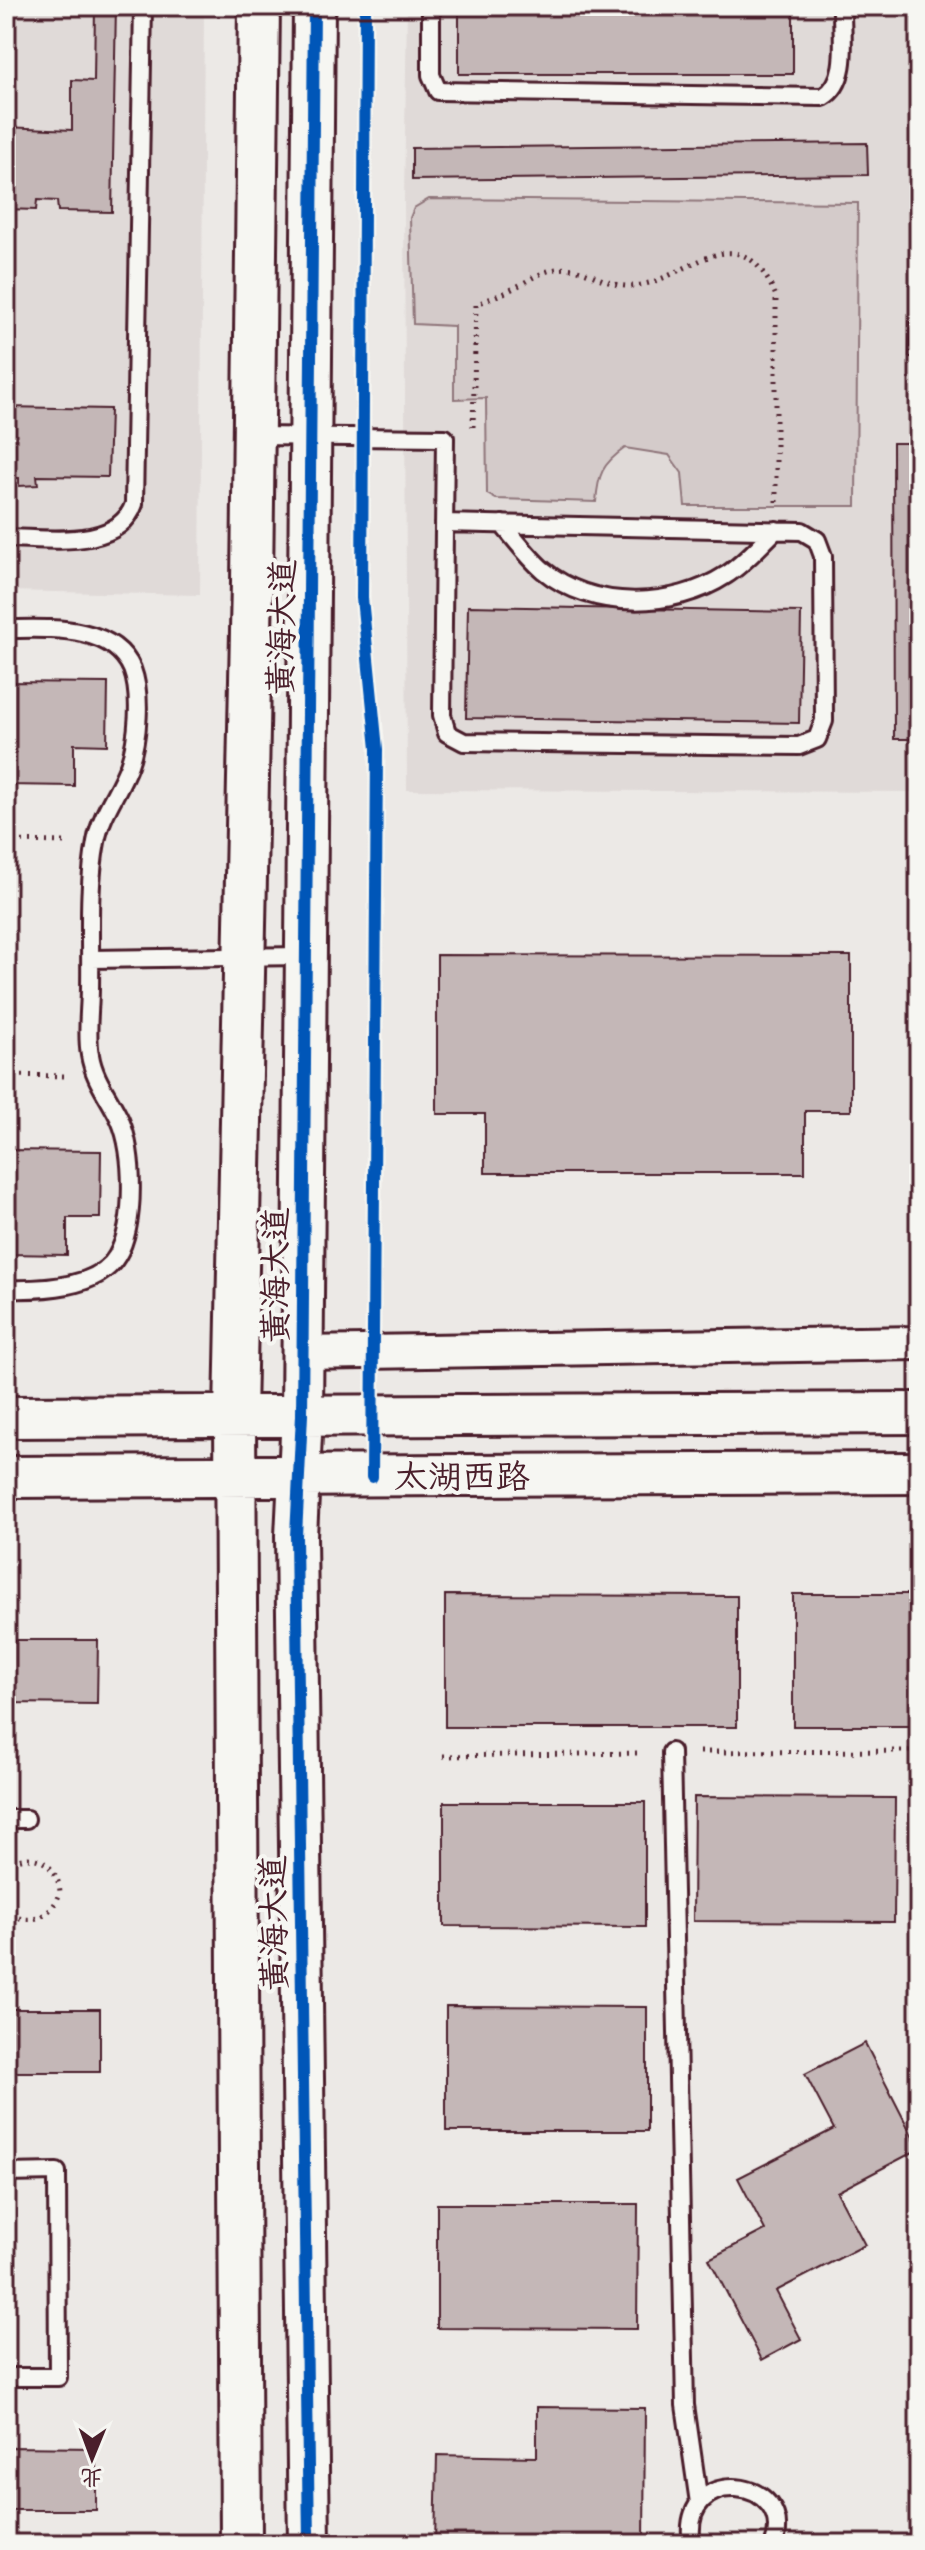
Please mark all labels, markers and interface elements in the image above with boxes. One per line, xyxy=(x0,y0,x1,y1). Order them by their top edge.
street label: 黄海大道 xyxy=(259,559,304,695)
street label: 黄海大道 xyxy=(254,1207,297,1343)
street label: 太湖西路 xyxy=(394,1455,530,1498)
street label: 黄海大道 xyxy=(251,1855,296,1991)
north arrow xyxy=(52,2418,132,2498)
text: 北 xyxy=(80,2463,103,2491)

